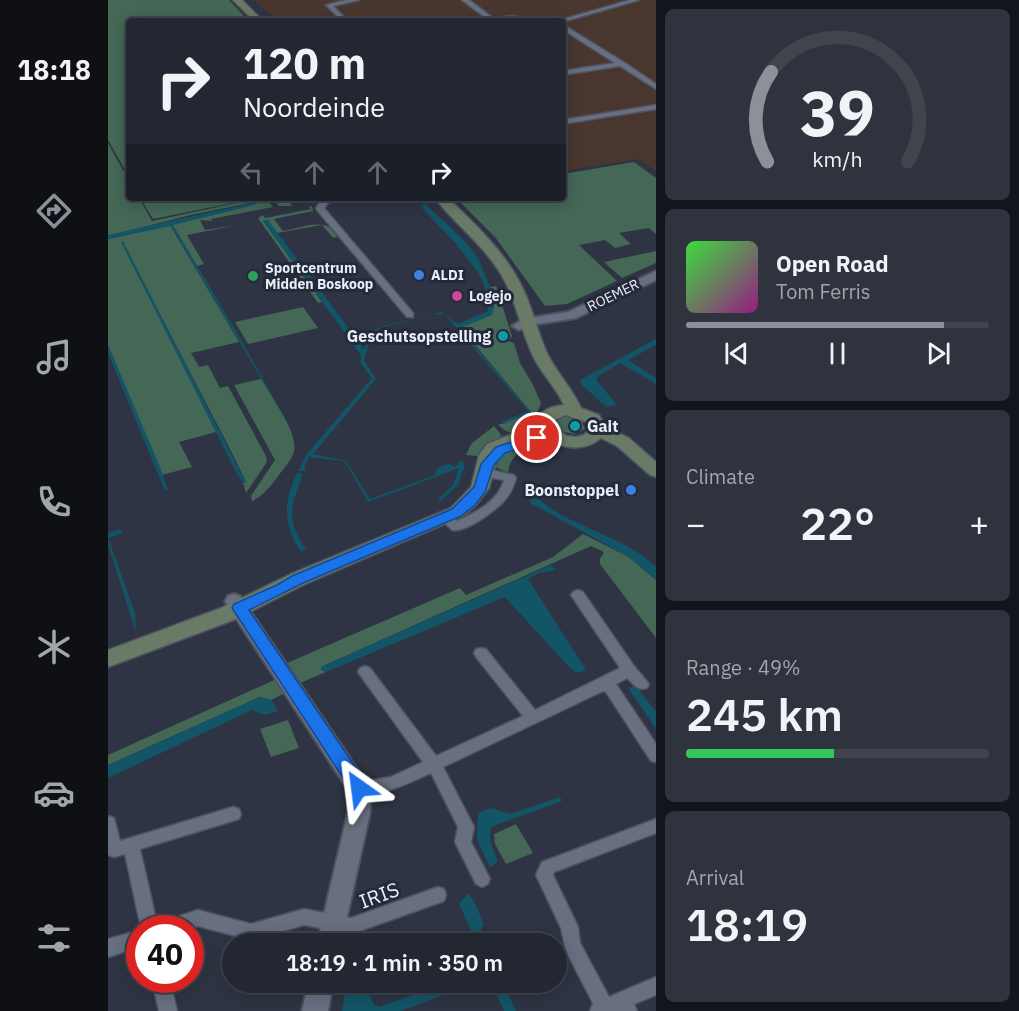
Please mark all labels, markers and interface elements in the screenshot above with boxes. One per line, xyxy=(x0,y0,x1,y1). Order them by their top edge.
text: 120 m xyxy=(243,36,366,91)
icon: right xyxy=(144,42,222,120)
text: 18:18 xyxy=(17,52,91,87)
text: 39 xyxy=(800,72,875,153)
text: Noordeinde xyxy=(243,89,385,124)
text: km/h xyxy=(812,145,863,173)
icon: left xyxy=(235,156,268,189)
icon: ahead xyxy=(298,156,331,189)
icon: ahead xyxy=(361,156,394,189)
icon: right xyxy=(424,156,457,189)
icon: directions xyxy=(33,190,75,232)
text: Open Road xyxy=(776,249,889,278)
place label: Sportcentrum Midden Boskoop xyxy=(265,259,373,293)
place label: ALDI xyxy=(431,266,464,284)
marker: ALDI xyxy=(412,268,426,282)
marker: Sportcentrum Midden Boskoop xyxy=(246,269,260,283)
street label: ROEMER xyxy=(584,275,642,315)
text: Tom Ferris xyxy=(776,278,871,305)
place label: Logejo xyxy=(469,287,512,305)
marker: Logejo xyxy=(450,289,464,303)
place label: Geschutsopstelling xyxy=(347,326,491,346)
marker: Geschutsopstelling xyxy=(496,329,510,343)
icon: music xyxy=(33,336,75,378)
icon: previous xyxy=(720,337,753,370)
icon: pause xyxy=(821,337,854,370)
icon: next xyxy=(922,337,955,370)
pin xyxy=(511,412,562,463)
place label: Gait xyxy=(587,416,618,436)
marker: Gait xyxy=(568,419,582,433)
icon: arrive xyxy=(520,421,553,454)
text: Climate xyxy=(686,463,755,490)
place label: Boonstoppel xyxy=(524,480,619,500)
icon: phone xyxy=(33,481,75,523)
marker: Boonstoppel xyxy=(624,483,638,497)
text: 22° xyxy=(800,494,875,552)
text: − xyxy=(686,502,706,545)
text: + xyxy=(969,502,989,545)
icon: climate xyxy=(33,626,75,668)
text: Range · 49% xyxy=(686,654,801,681)
text: 245 km xyxy=(686,685,843,743)
position arrow xyxy=(327,756,391,820)
icon: car xyxy=(33,772,75,814)
text: Arrival xyxy=(686,864,744,891)
street label: IRIS xyxy=(355,875,403,915)
text: 18:19 xyxy=(686,895,808,953)
speed limit sign: 40 xyxy=(126,915,204,993)
icon: filters xyxy=(33,917,75,959)
text: 18:19 · 1 min · 350 m xyxy=(286,948,503,977)

